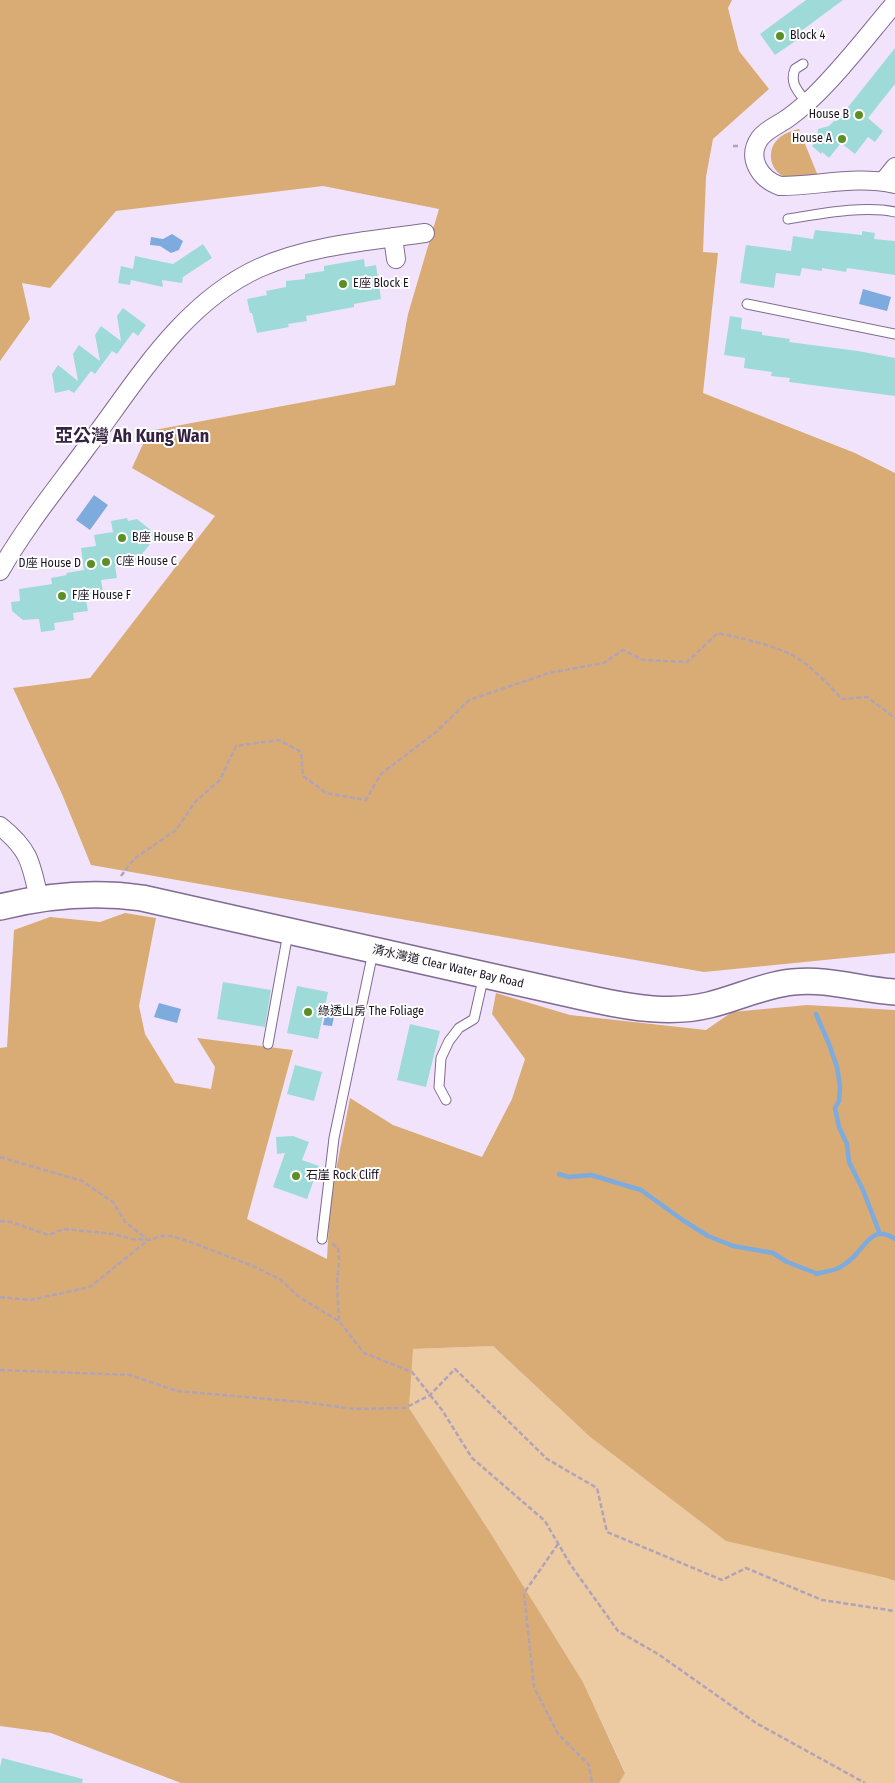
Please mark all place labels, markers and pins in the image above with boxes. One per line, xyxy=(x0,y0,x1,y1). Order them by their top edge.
place label: Block 4 xyxy=(790,29,825,43)
marker: Block 4 xyxy=(774,30,786,42)
place label: House B xyxy=(809,108,849,122)
marker: House B xyxy=(853,109,865,121)
place label: House A xyxy=(792,132,832,146)
marker: House A xyxy=(836,133,848,145)
place label: E座 Block E xyxy=(353,277,409,291)
marker: E座 Block E xyxy=(337,278,349,290)
place label: B座 House B xyxy=(132,531,194,545)
marker: B座 House B xyxy=(116,532,128,544)
place label: C座 House C xyxy=(116,555,177,569)
marker: C座 House C xyxy=(100,556,112,568)
place label: D座 House D xyxy=(19,557,81,571)
marker: D座 House D xyxy=(85,558,97,570)
place label: F座 House F xyxy=(72,589,131,603)
marker: F座 House F xyxy=(56,590,68,602)
place label: 綠透山房 The Foliage xyxy=(318,1005,424,1019)
marker: 綠透山房 The Foliage xyxy=(302,1006,314,1018)
place label: 石崖 Rock Cliff xyxy=(306,1169,379,1183)
marker: 石崖 Rock Cliff xyxy=(290,1170,302,1182)

